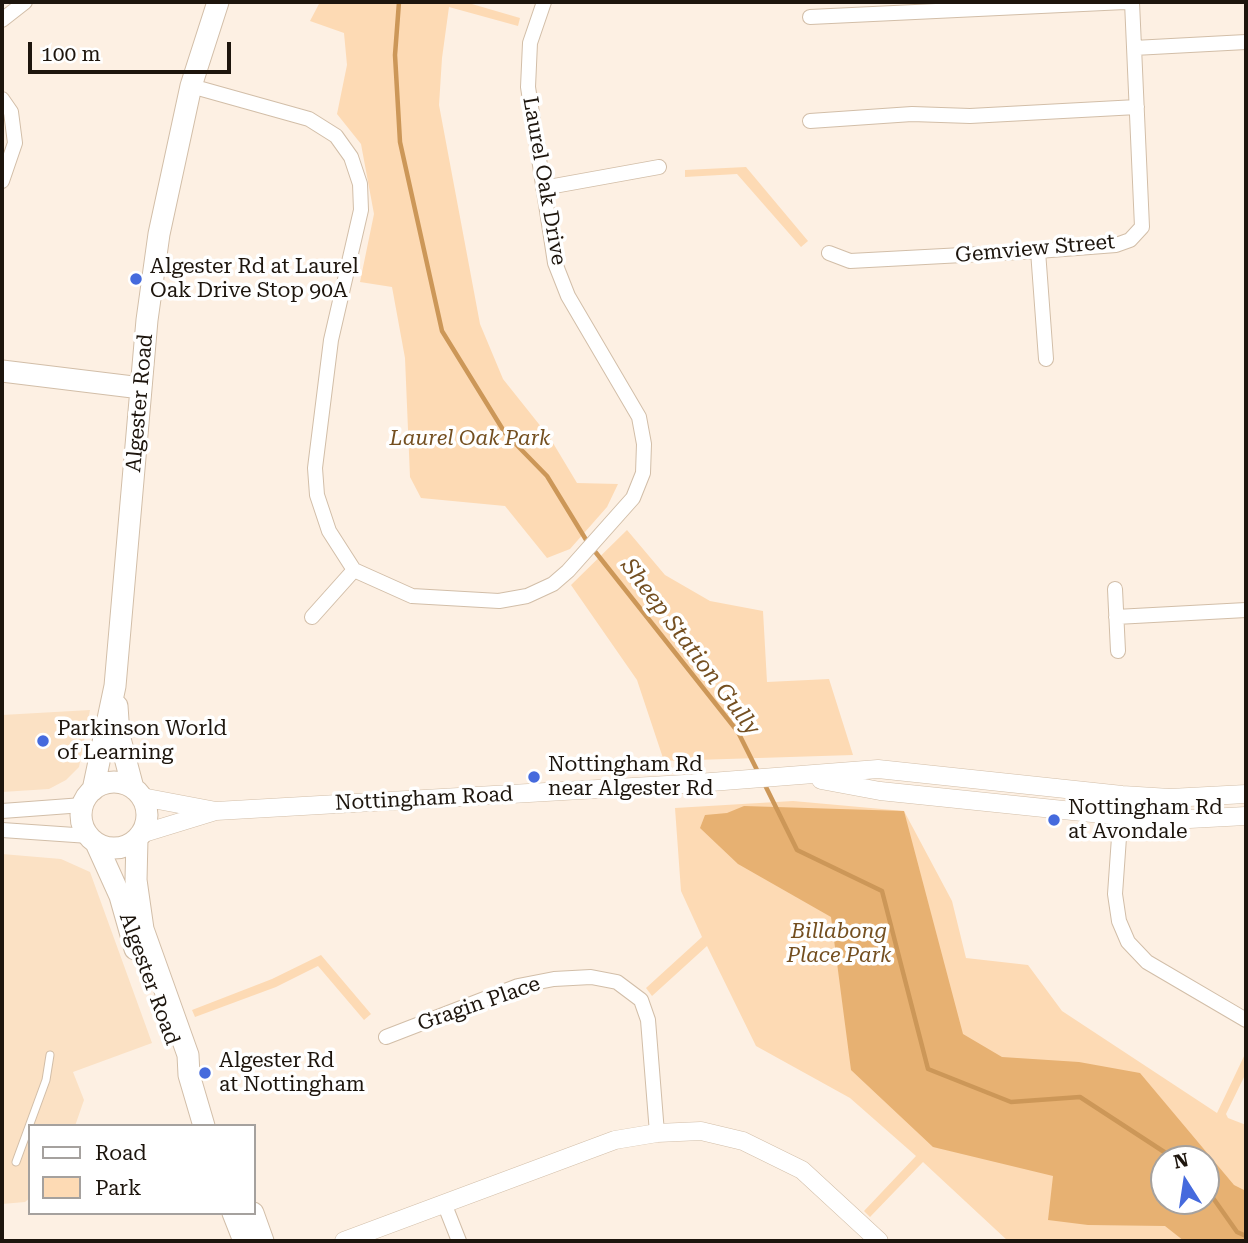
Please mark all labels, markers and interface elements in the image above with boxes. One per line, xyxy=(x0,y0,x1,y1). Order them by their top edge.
scale bar xyxy=(32,28,234,72)
text: 100 m xyxy=(41,42,101,66)
street label: Laurel Oak Drive xyxy=(517,95,571,267)
street label: Gemview Street xyxy=(954,229,1116,269)
place label: Algester Rd at Laurel Oak Drive Stop 90A xyxy=(150,254,359,304)
marker: Algester Rd at Laurel Oak Drive Stop 90A xyxy=(128,271,144,287)
street label: Algester Road xyxy=(121,333,159,473)
park label: Laurel Oak Park xyxy=(390,426,550,452)
water label: Sheep Station Gully xyxy=(615,553,765,741)
place label: Parkinson World of Learning xyxy=(57,716,227,766)
marker: Parkinson World of Learning xyxy=(35,733,51,749)
place label: Nottingham Rd near Algester Rd xyxy=(548,752,714,802)
marker: Nottingham Rd near Algester Rd xyxy=(526,769,542,785)
street label: Nottingham Road xyxy=(334,782,514,816)
place label: Nottingham Rd at Avondale xyxy=(1068,795,1223,845)
marker: Nottingham Rd at Avondale xyxy=(1046,812,1062,828)
street label: Algester Road xyxy=(113,909,185,1049)
park label: Billabong Place Park xyxy=(787,919,891,969)
street label: Gragin Place xyxy=(414,971,544,1037)
place label: Algester Rd at Nottingham xyxy=(219,1048,365,1098)
marker: Algester Rd at Nottingham xyxy=(197,1065,213,1081)
legend xyxy=(28,1124,256,1215)
text: Road xyxy=(95,1141,147,1165)
north arrow xyxy=(1150,1145,1220,1215)
text: N xyxy=(1171,1148,1190,1174)
text: Park xyxy=(95,1176,141,1200)

